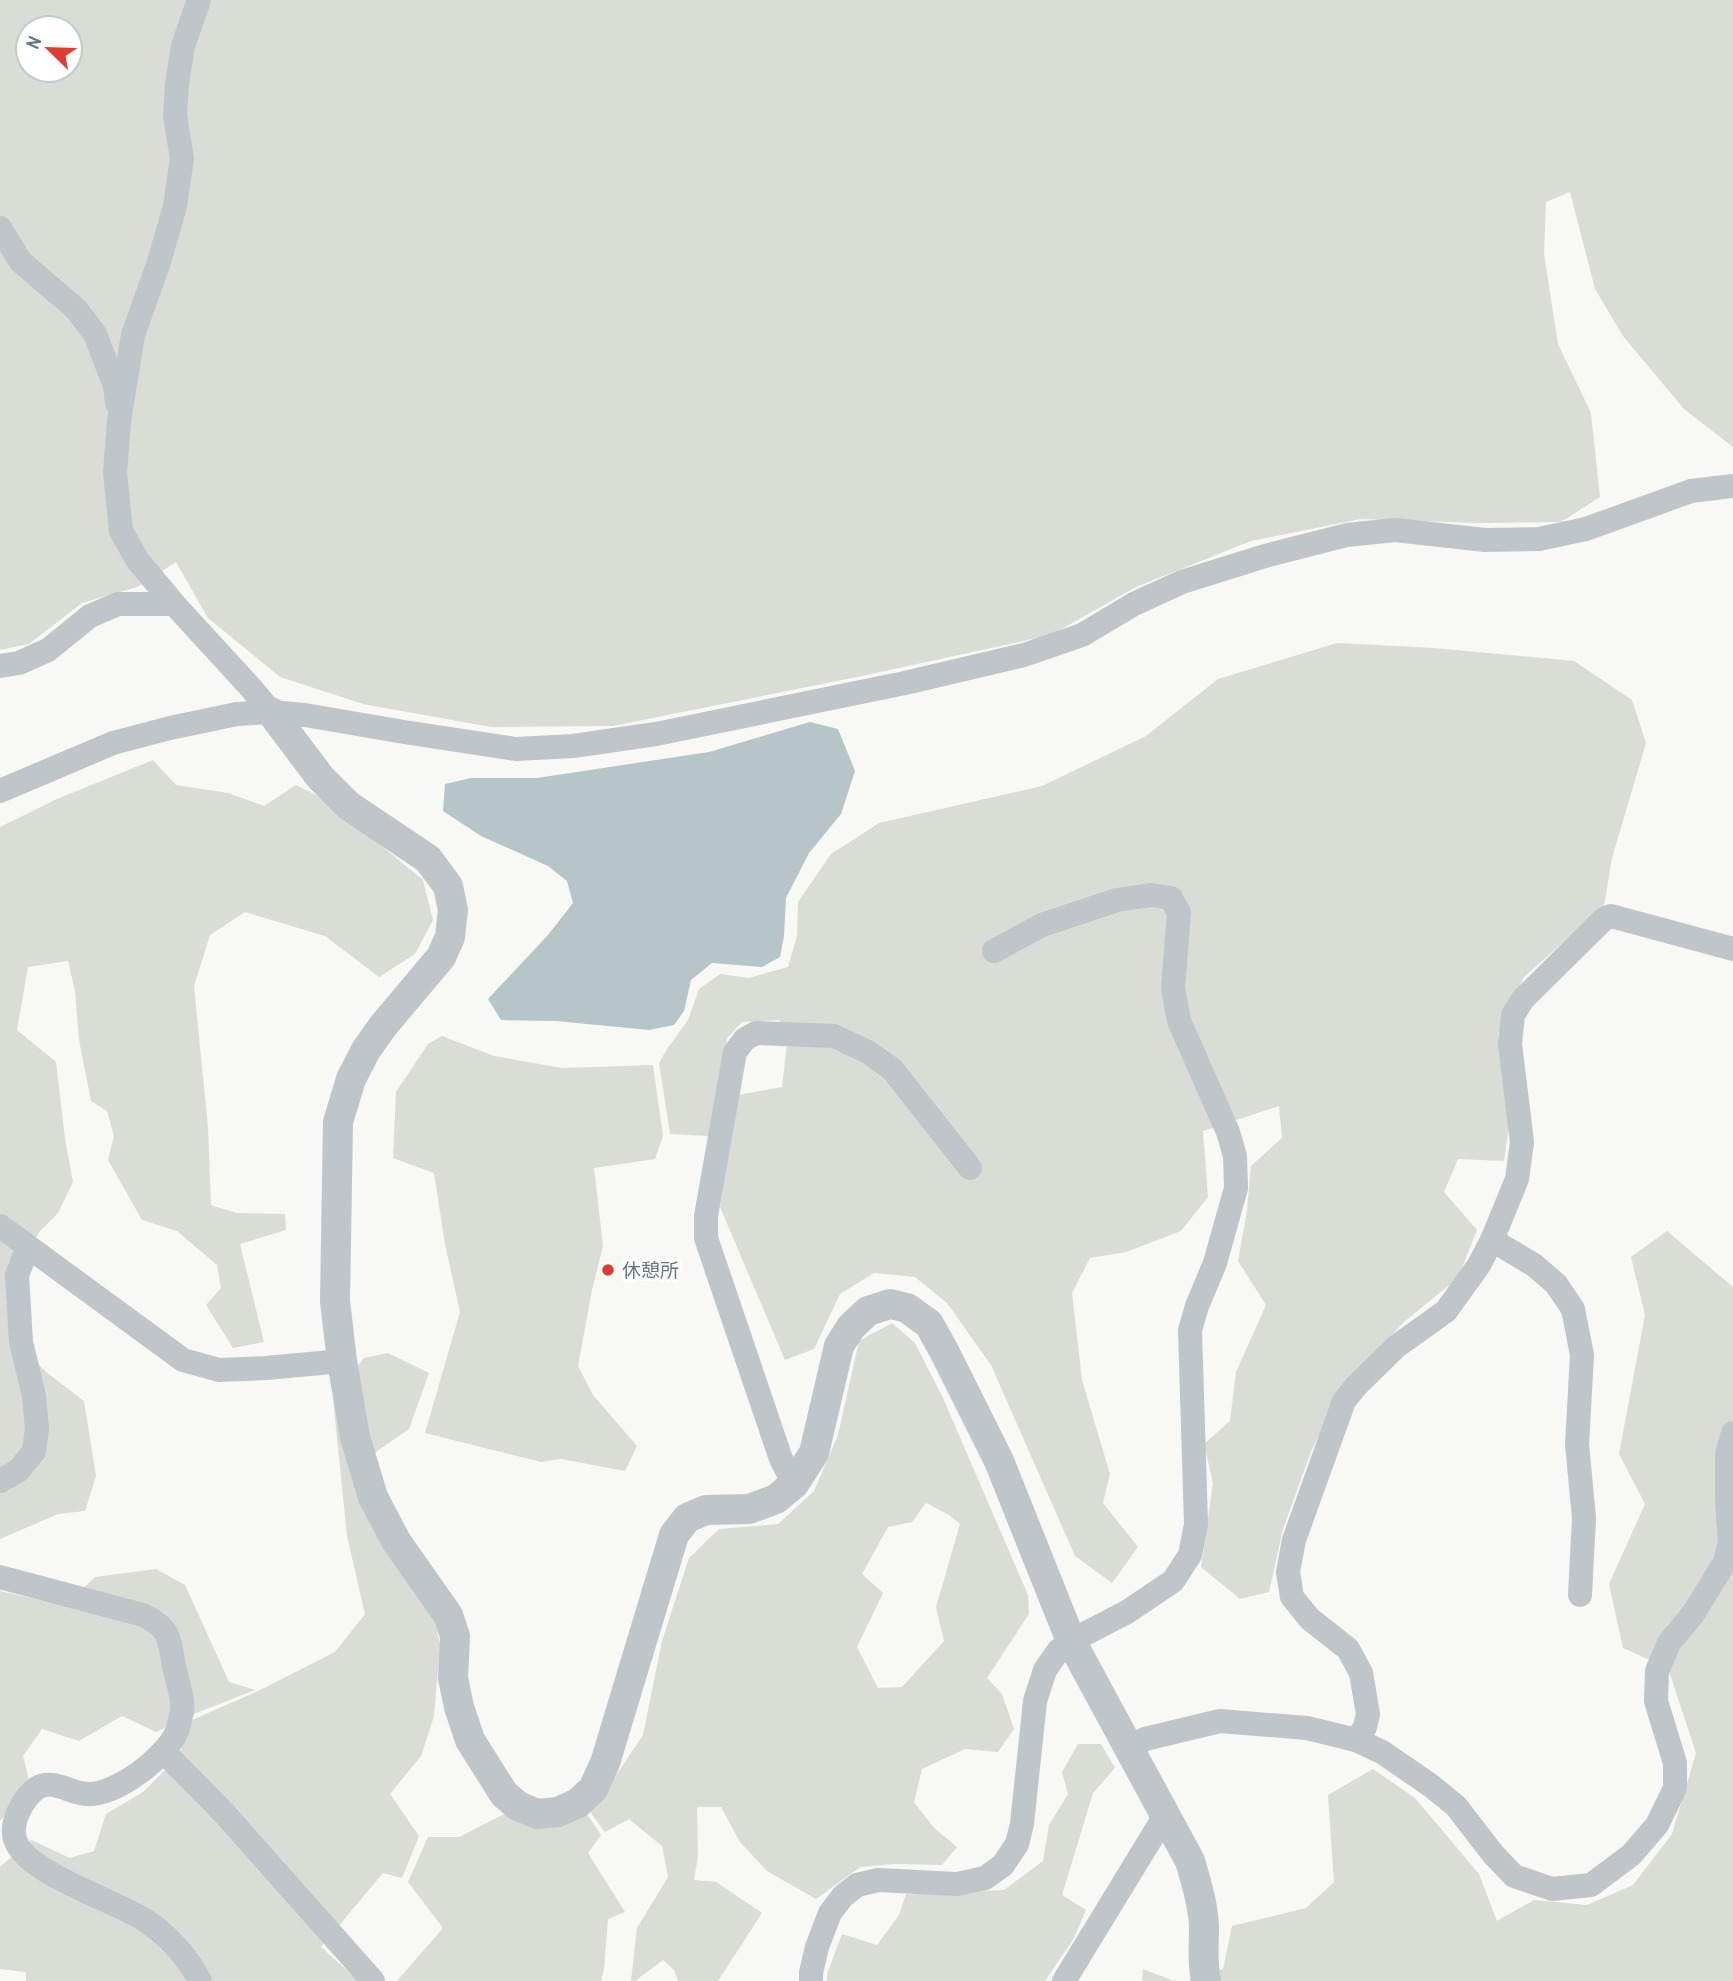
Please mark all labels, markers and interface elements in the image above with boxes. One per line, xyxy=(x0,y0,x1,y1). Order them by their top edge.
north arrow xyxy=(14,14,84,84)
text: N xyxy=(19,32,48,53)
place label: 休憩所 xyxy=(622,1257,679,1283)
marker: 休憩所 xyxy=(600,1262,616,1278)

